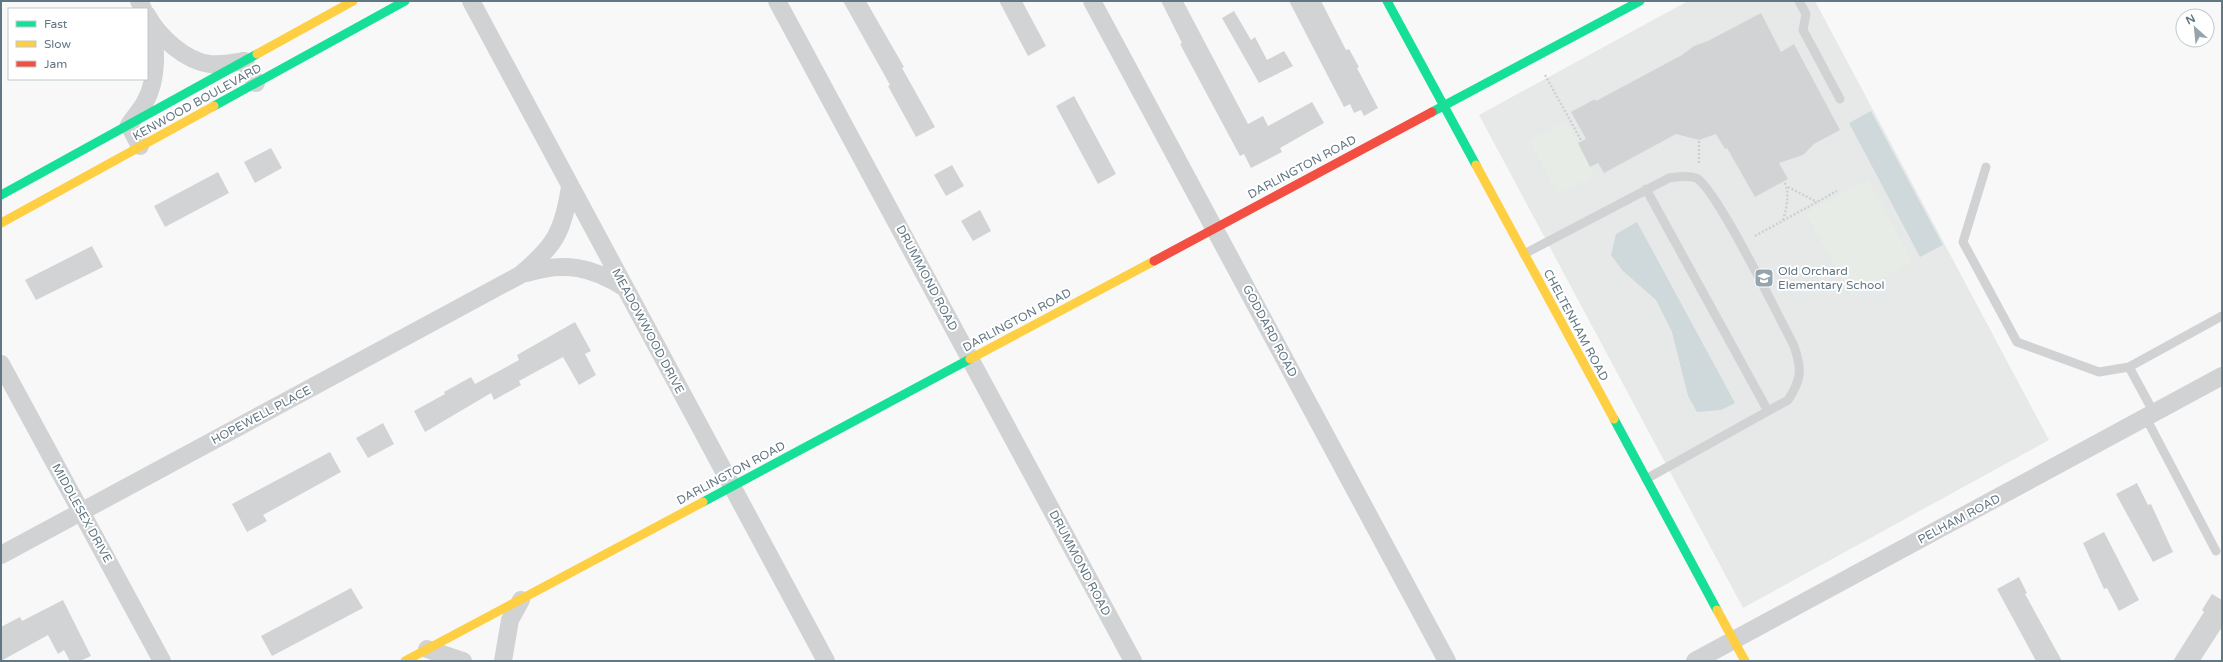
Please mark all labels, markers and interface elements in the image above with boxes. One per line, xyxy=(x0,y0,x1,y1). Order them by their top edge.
legend xyxy=(8,8,148,80)
north arrow xyxy=(2175,8,2215,48)
text: N xyxy=(2184,12,2198,27)
text: Fast xyxy=(44,17,68,31)
text: Slow xyxy=(44,37,71,51)
text: Jam xyxy=(44,57,67,71)
street label: KENWOOD BOULEVARD xyxy=(130,61,264,143)
street label: DARLINGTON ROAD xyxy=(1245,132,1359,202)
street label: DRUMMOND ROAD xyxy=(893,223,961,333)
place label: Old Orchard Elementary School xyxy=(1778,264,1885,292)
street label: MEADOWWOOD DRIVE xyxy=(609,266,687,396)
street label: CHELTENHAM ROAD xyxy=(1541,267,1611,383)
school or university icon: Old Orchard Elementary School xyxy=(1753,267,1775,289)
street label: GODDARD ROAD xyxy=(1240,283,1300,379)
street label: DARLINGTON ROAD xyxy=(960,285,1074,355)
street label: HOPEWELL PLACE xyxy=(209,383,313,447)
street label: DARLINGTON ROAD xyxy=(674,438,788,508)
street label: MIDDLESEX DRIVE xyxy=(49,461,115,565)
street label: PELHAM ROAD xyxy=(1915,491,2003,547)
street label: DRUMMOND ROAD xyxy=(1046,508,1114,618)

